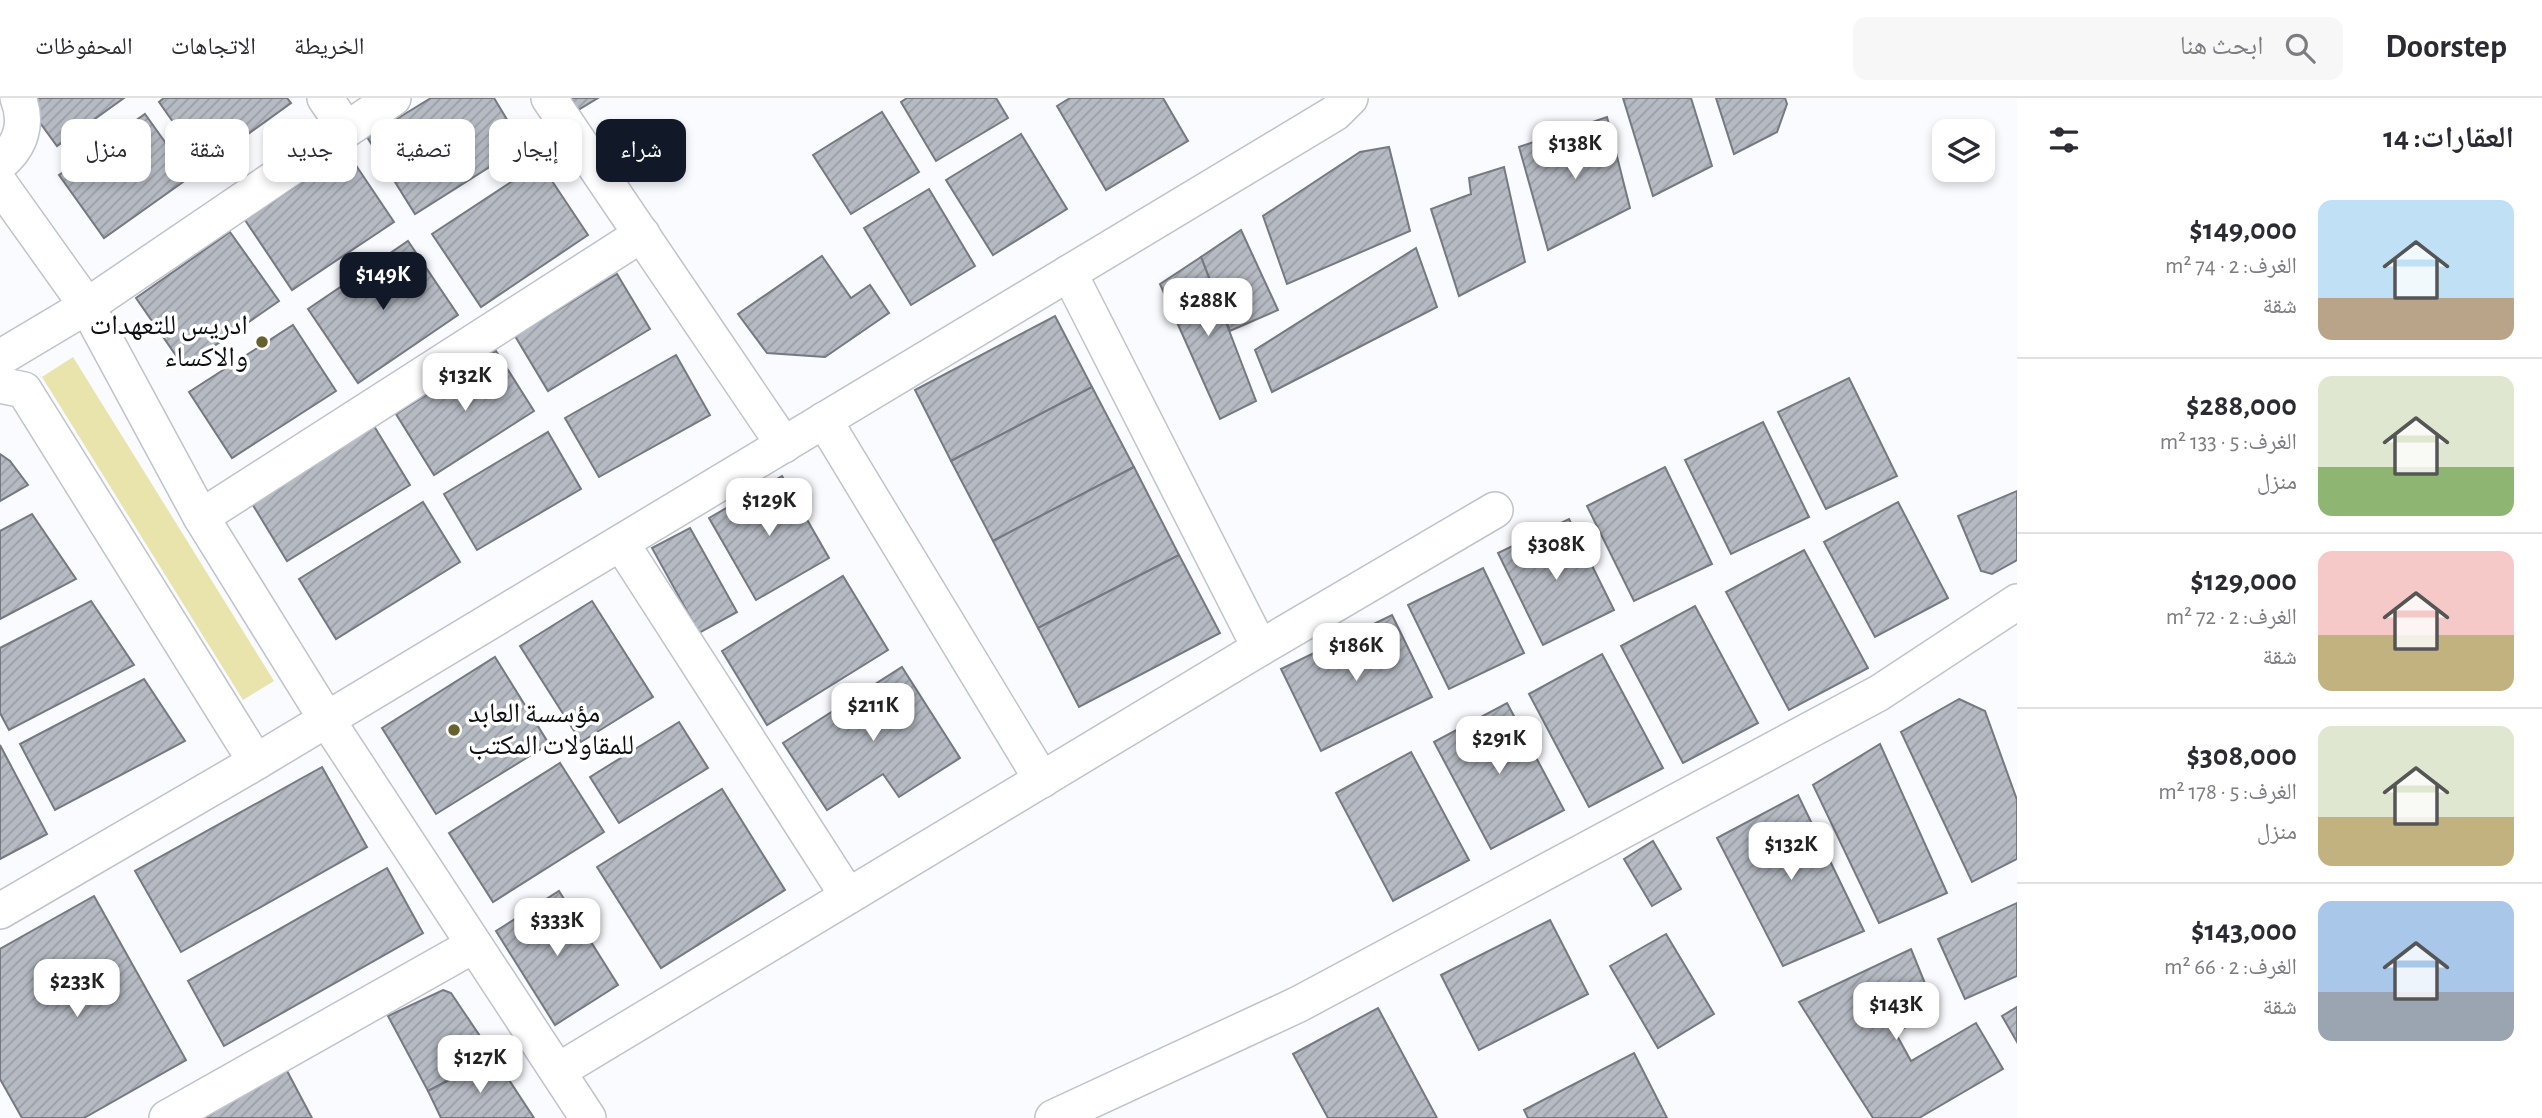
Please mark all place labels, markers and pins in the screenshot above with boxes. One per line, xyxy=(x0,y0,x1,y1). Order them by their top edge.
pin: $138K xyxy=(1526,122,1624,181)
pin: $149K xyxy=(334,252,432,312)
pin: $288K xyxy=(1159,278,1257,338)
place label: ادريس للتعهدات والاكساء xyxy=(90,312,248,372)
marker: ادريس للتعهدات والاكساء xyxy=(254,334,270,350)
pin: $132K xyxy=(416,354,514,413)
pin: $129K xyxy=(720,478,818,538)
pin: $308K xyxy=(1507,522,1605,582)
pin: $186K xyxy=(1307,624,1405,683)
pin: $211K xyxy=(824,684,922,743)
place label: مؤسسة العابد للمقاولات المكتب xyxy=(468,700,634,760)
pin: $291K xyxy=(1450,716,1548,776)
marker: مؤسسة العابد للمقاولات المكتب xyxy=(446,722,462,738)
pin: $132K xyxy=(1742,822,1840,882)
pin: $333K xyxy=(508,898,606,958)
pin: $233K xyxy=(28,960,126,1019)
pin: $143K xyxy=(1847,982,1945,1042)
pin: $127K xyxy=(431,1035,529,1095)

